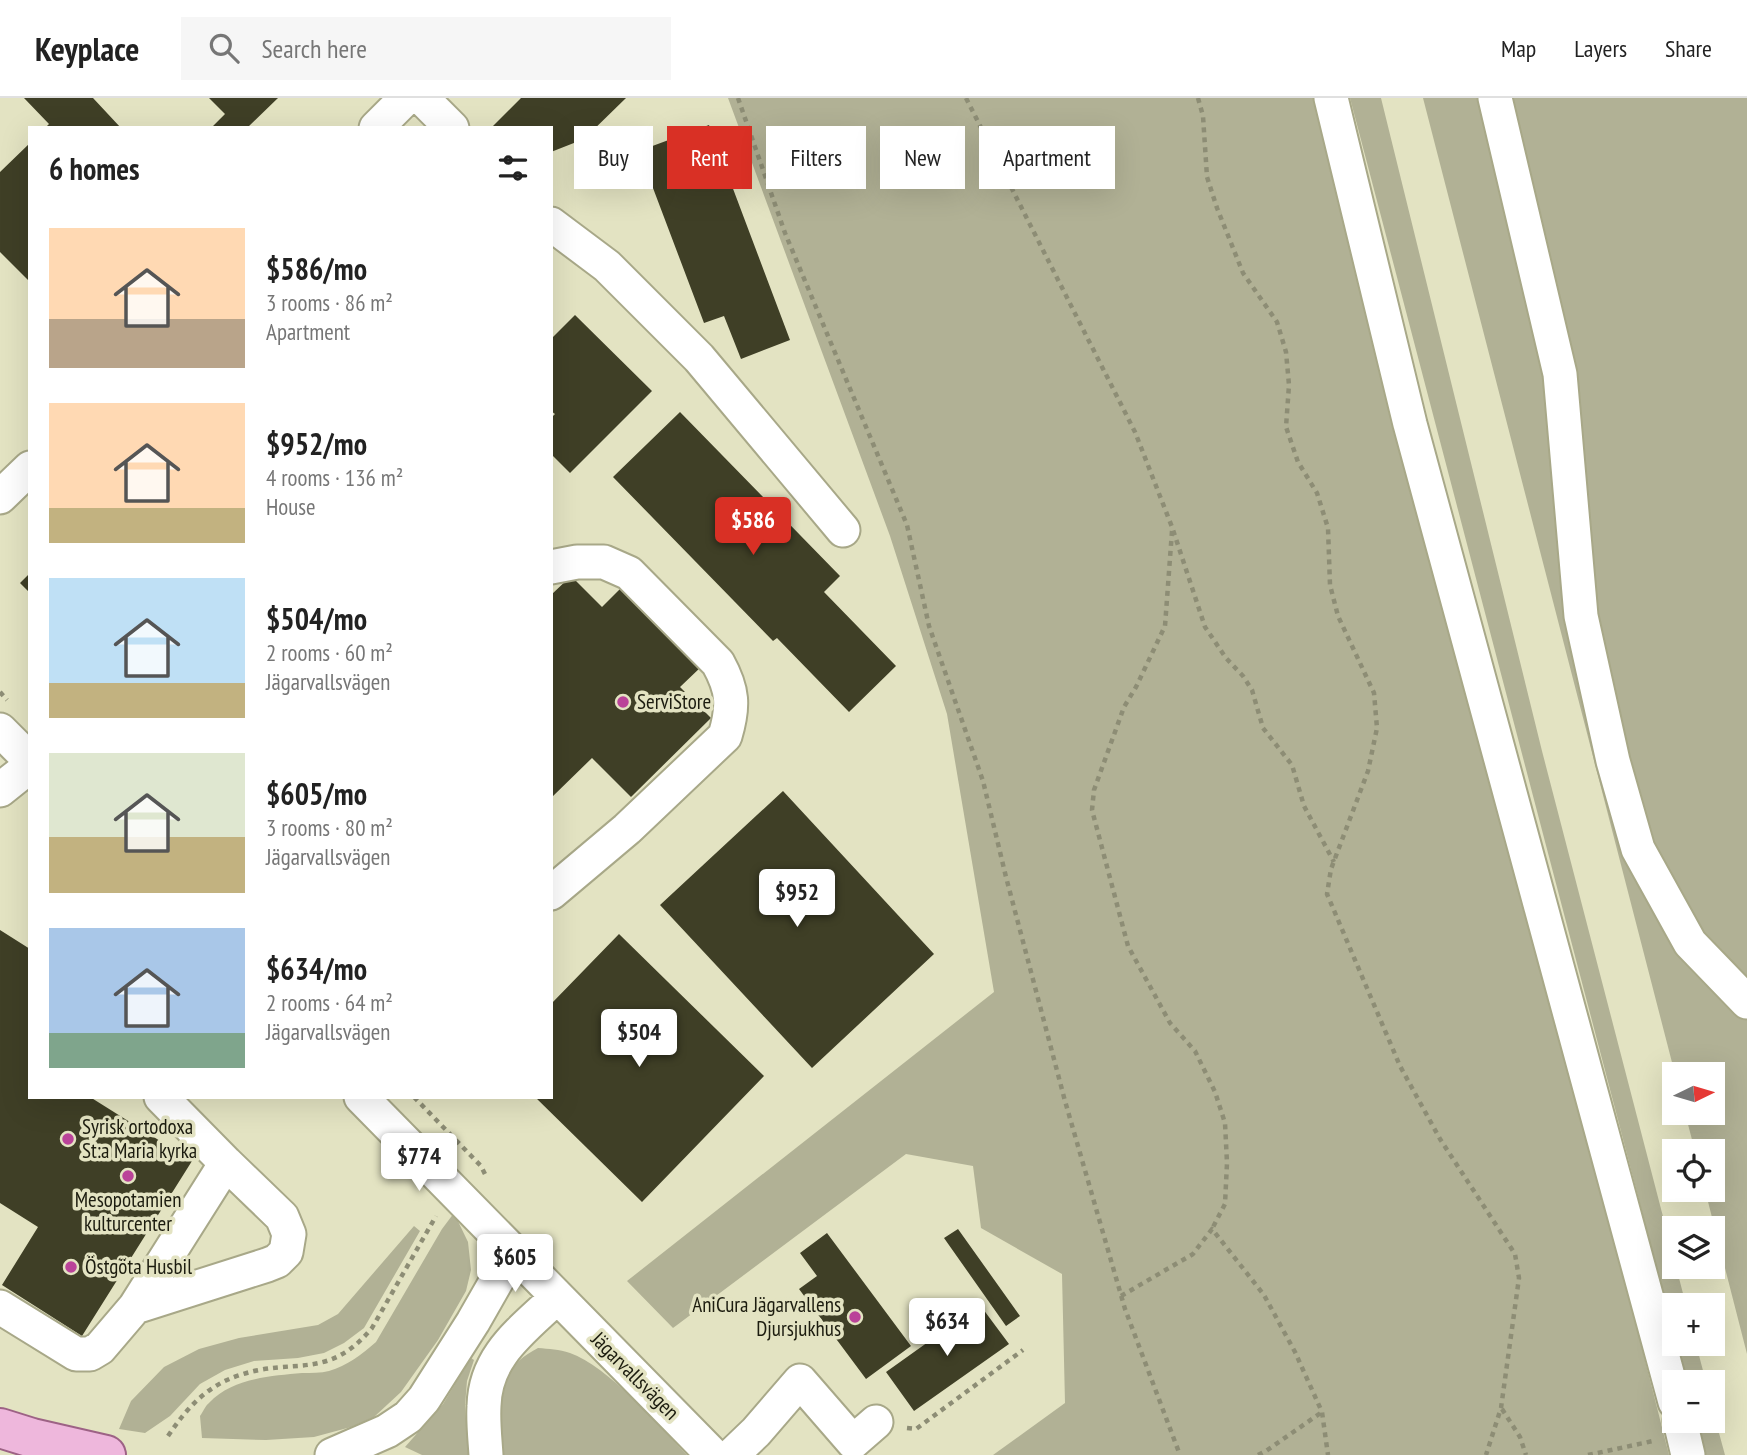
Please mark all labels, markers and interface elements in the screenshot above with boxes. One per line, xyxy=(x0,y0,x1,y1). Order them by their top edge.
search box xyxy=(181,17,671,80)
text: Keyplace xyxy=(35,27,139,70)
icon: search xyxy=(205,29,243,67)
text: Search here xyxy=(261,32,367,65)
text: Map xyxy=(1501,33,1536,64)
text: Layers xyxy=(1574,33,1627,64)
text: Share xyxy=(1665,33,1712,64)
chip: Buy xyxy=(574,126,653,189)
chip: Rent xyxy=(667,126,752,189)
chip: Filters xyxy=(766,126,866,189)
chip: New xyxy=(880,126,965,189)
chip: Apartment xyxy=(979,126,1115,189)
text: 6 homes xyxy=(49,149,140,188)
icon: filters xyxy=(494,149,532,187)
text: $586/mo xyxy=(266,249,367,288)
icon: home xyxy=(105,256,189,340)
text: 3 rooms · 86 m² xyxy=(266,288,393,317)
text: Apartment xyxy=(266,317,350,346)
text: $952/mo xyxy=(266,424,367,463)
icon: home xyxy=(105,431,189,515)
text: 4 rooms · 136 m² xyxy=(266,463,403,492)
text: House xyxy=(266,492,316,521)
pin: $586 xyxy=(712,498,794,557)
text: $586 xyxy=(731,505,775,534)
text: $504/mo xyxy=(266,599,367,638)
icon: home xyxy=(105,606,189,690)
text: 2 rooms · 60 m² xyxy=(266,638,393,667)
text: Jägarvallsvägen xyxy=(266,667,390,696)
place label: ServiStore xyxy=(637,688,711,715)
marker: ServiStore xyxy=(615,694,631,710)
text: $605/mo xyxy=(266,774,367,813)
icon: home xyxy=(105,781,189,865)
text: 3 rooms · 80 m² xyxy=(266,813,393,842)
text: Jägarvallsvägen xyxy=(266,842,390,871)
pin: $952 xyxy=(756,870,838,929)
text: $952 xyxy=(775,877,819,906)
text: $634/mo xyxy=(266,949,367,988)
icon: home xyxy=(105,956,189,1040)
text: 2 rooms · 64 m² xyxy=(266,988,393,1017)
pin: $504 xyxy=(598,1010,680,1069)
text: Jägarvallsvägen xyxy=(266,1017,390,1046)
text: $504 xyxy=(617,1017,661,1046)
north arrow xyxy=(1662,1062,1726,1125)
map controls xyxy=(1662,1062,1725,1433)
place label: Syrisk ortodoxa St:a Maria kyrka xyxy=(82,1113,197,1164)
marker: Syrisk ortodoxa St:a Maria kyrka xyxy=(60,1131,76,1147)
pin: $774 xyxy=(378,1134,460,1193)
button: locate xyxy=(1662,1139,1725,1202)
text: $774 xyxy=(397,1141,441,1170)
marker: Mesopotamien kulturcenter xyxy=(120,1168,136,1184)
place label: Mesopotamien kulturcenter xyxy=(75,1186,181,1237)
button: layers xyxy=(1662,1216,1725,1279)
pin: $605 xyxy=(474,1234,556,1294)
text: $605 xyxy=(493,1242,537,1271)
place label: Östgöta Husbil xyxy=(85,1253,192,1280)
marker: Östgöta Husbil xyxy=(63,1259,79,1275)
place label: AniCura Jägarvallens Djursjukhus xyxy=(692,1291,841,1342)
button: + xyxy=(1662,1293,1725,1356)
pin: $634 xyxy=(906,1298,988,1358)
text: $634 xyxy=(925,1306,969,1335)
marker: AniCura Jägarvallens Djursjukhus xyxy=(847,1309,863,1325)
street label: Jägarvallsvägen xyxy=(585,1325,685,1425)
button: − xyxy=(1662,1370,1725,1433)

